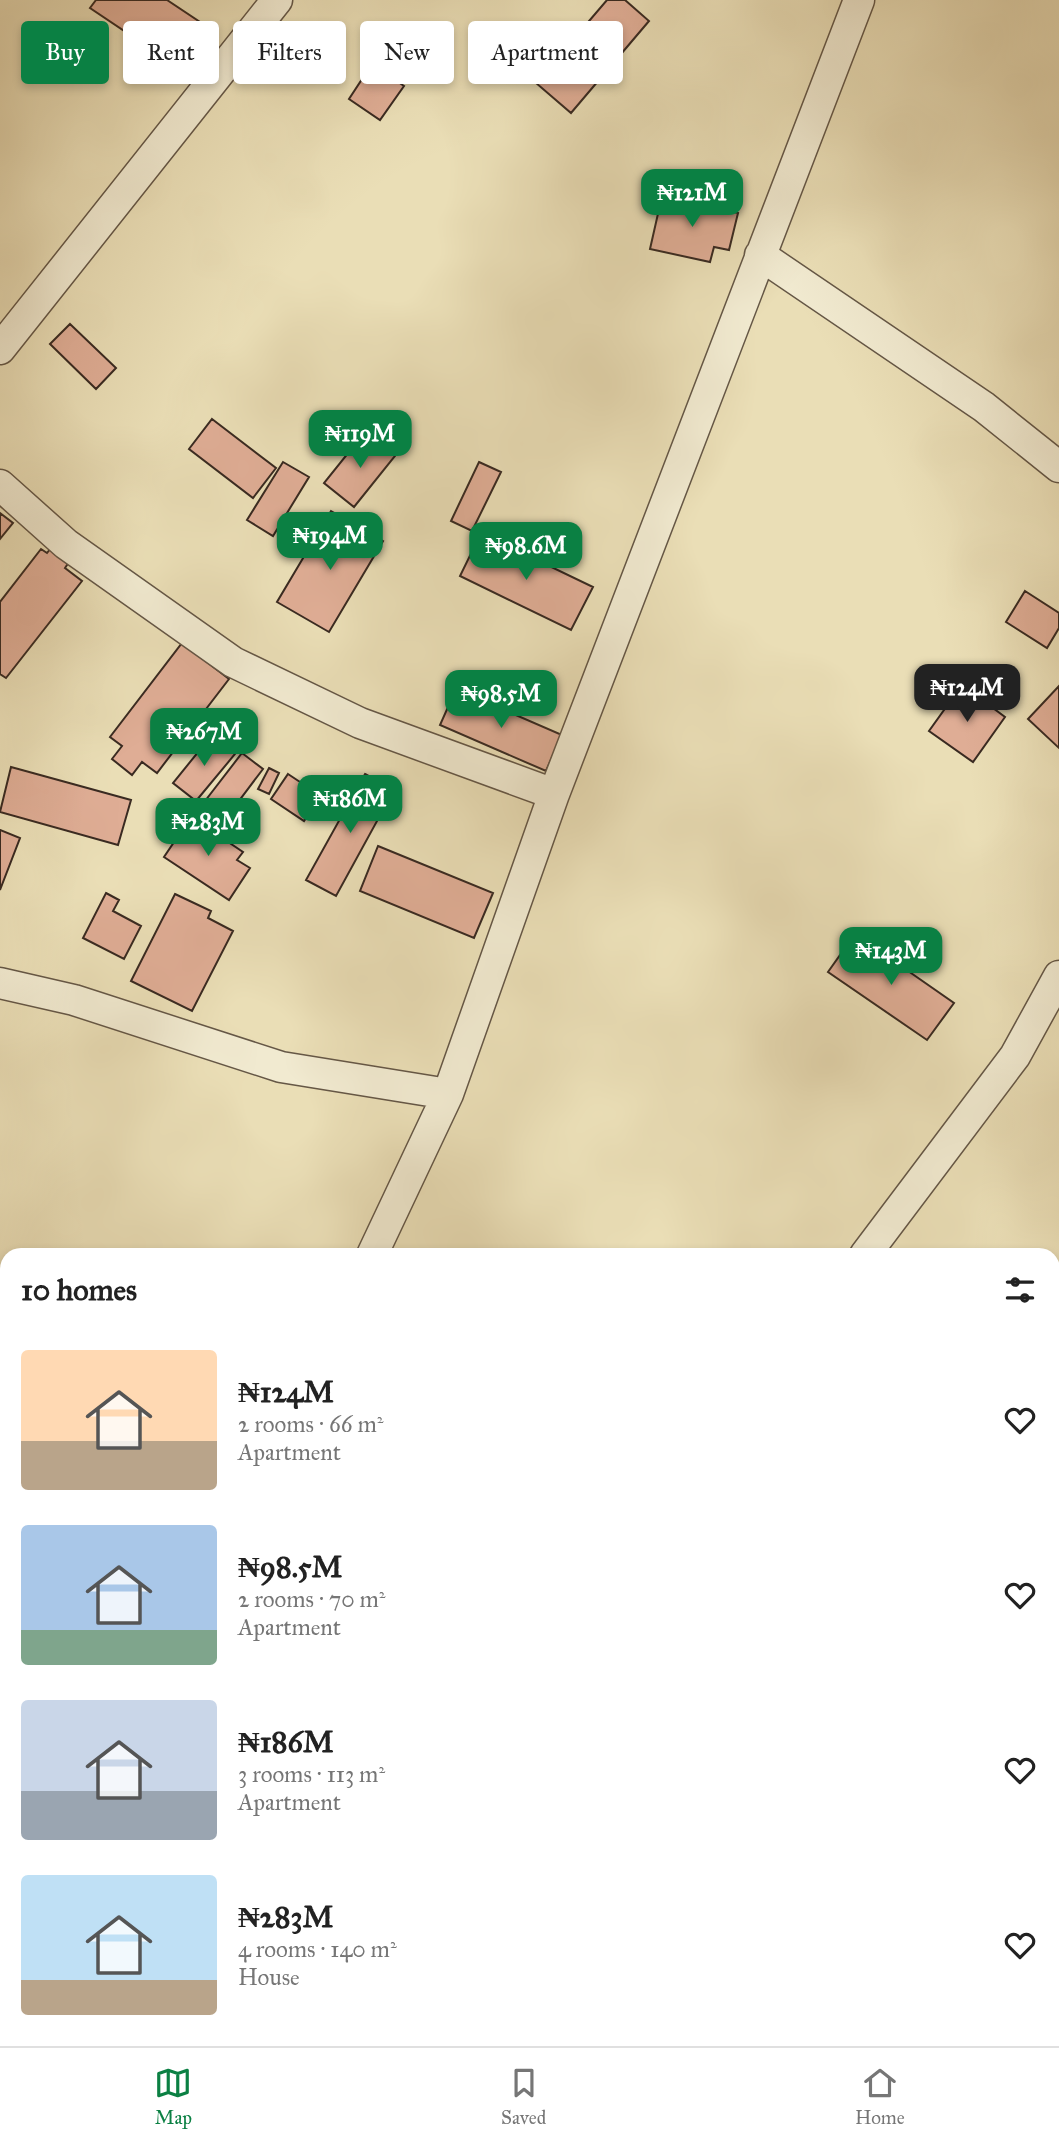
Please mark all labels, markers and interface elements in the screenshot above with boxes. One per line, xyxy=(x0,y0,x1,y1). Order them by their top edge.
chip: Buy xyxy=(21,21,109,84)
chip: Rent xyxy=(123,21,219,84)
chip: Filters xyxy=(233,21,346,84)
chip: New xyxy=(360,21,454,84)
chip: Apartment xyxy=(468,21,623,84)
pin: ₦121M xyxy=(643,170,741,229)
text: ₦121M xyxy=(657,178,727,206)
pin: ₦119M xyxy=(311,410,409,470)
text: ₦119M xyxy=(325,419,395,447)
pin: ₦194M xyxy=(281,512,379,572)
text: ₦194M xyxy=(293,521,367,549)
pin: ₦98.6M xyxy=(469,522,583,582)
text: ₦98.6M xyxy=(485,531,567,559)
pin: ₦124M xyxy=(918,664,1016,724)
pin: ₦98.5M xyxy=(444,670,558,730)
text: ₦124M xyxy=(930,673,1004,701)
text: ₦98.5M xyxy=(461,679,541,707)
pin: ₦267M xyxy=(155,708,253,768)
text: ₦267M xyxy=(166,717,242,745)
pin: ₦186M xyxy=(301,776,399,835)
text: ₦186M xyxy=(313,784,387,812)
pin: ₦283M xyxy=(159,798,257,858)
text: ₦283M xyxy=(171,807,245,835)
pin: ₦143M xyxy=(842,928,940,987)
text: ₦143M xyxy=(855,936,927,964)
icon: filters xyxy=(1001,1271,1039,1309)
text: 10 homes xyxy=(21,1272,137,1308)
text: ₦124M xyxy=(238,1374,334,1410)
icon: home xyxy=(77,1378,161,1462)
icon: heart xyxy=(1001,1401,1039,1439)
text: 2 rooms · 66 m² xyxy=(238,1410,383,1438)
text: Apartment xyxy=(238,1438,341,1466)
text: ₦98.5M xyxy=(238,1549,342,1585)
icon: home xyxy=(77,1553,161,1637)
icon: heart xyxy=(1001,1576,1039,1614)
text: 2 rooms · 70 m² xyxy=(238,1585,386,1613)
text: Apartment xyxy=(238,1613,341,1641)
text: ₦186M xyxy=(238,1724,334,1760)
icon: home xyxy=(77,1728,161,1812)
icon: heart xyxy=(1001,1751,1039,1789)
text: 3 rooms · 113 m² xyxy=(238,1760,385,1788)
text: Apartment xyxy=(238,1788,341,1816)
text: ₦283M xyxy=(238,1899,333,1935)
icon: home xyxy=(77,1903,161,1987)
icon: heart xyxy=(1001,1926,1039,1964)
text: 4 rooms · 140 m² xyxy=(238,1935,397,1963)
text: House xyxy=(238,1963,300,1991)
tab: Map xyxy=(154,2064,192,2129)
tab: Saved xyxy=(501,2064,546,2129)
tab: Home xyxy=(855,2064,905,2129)

